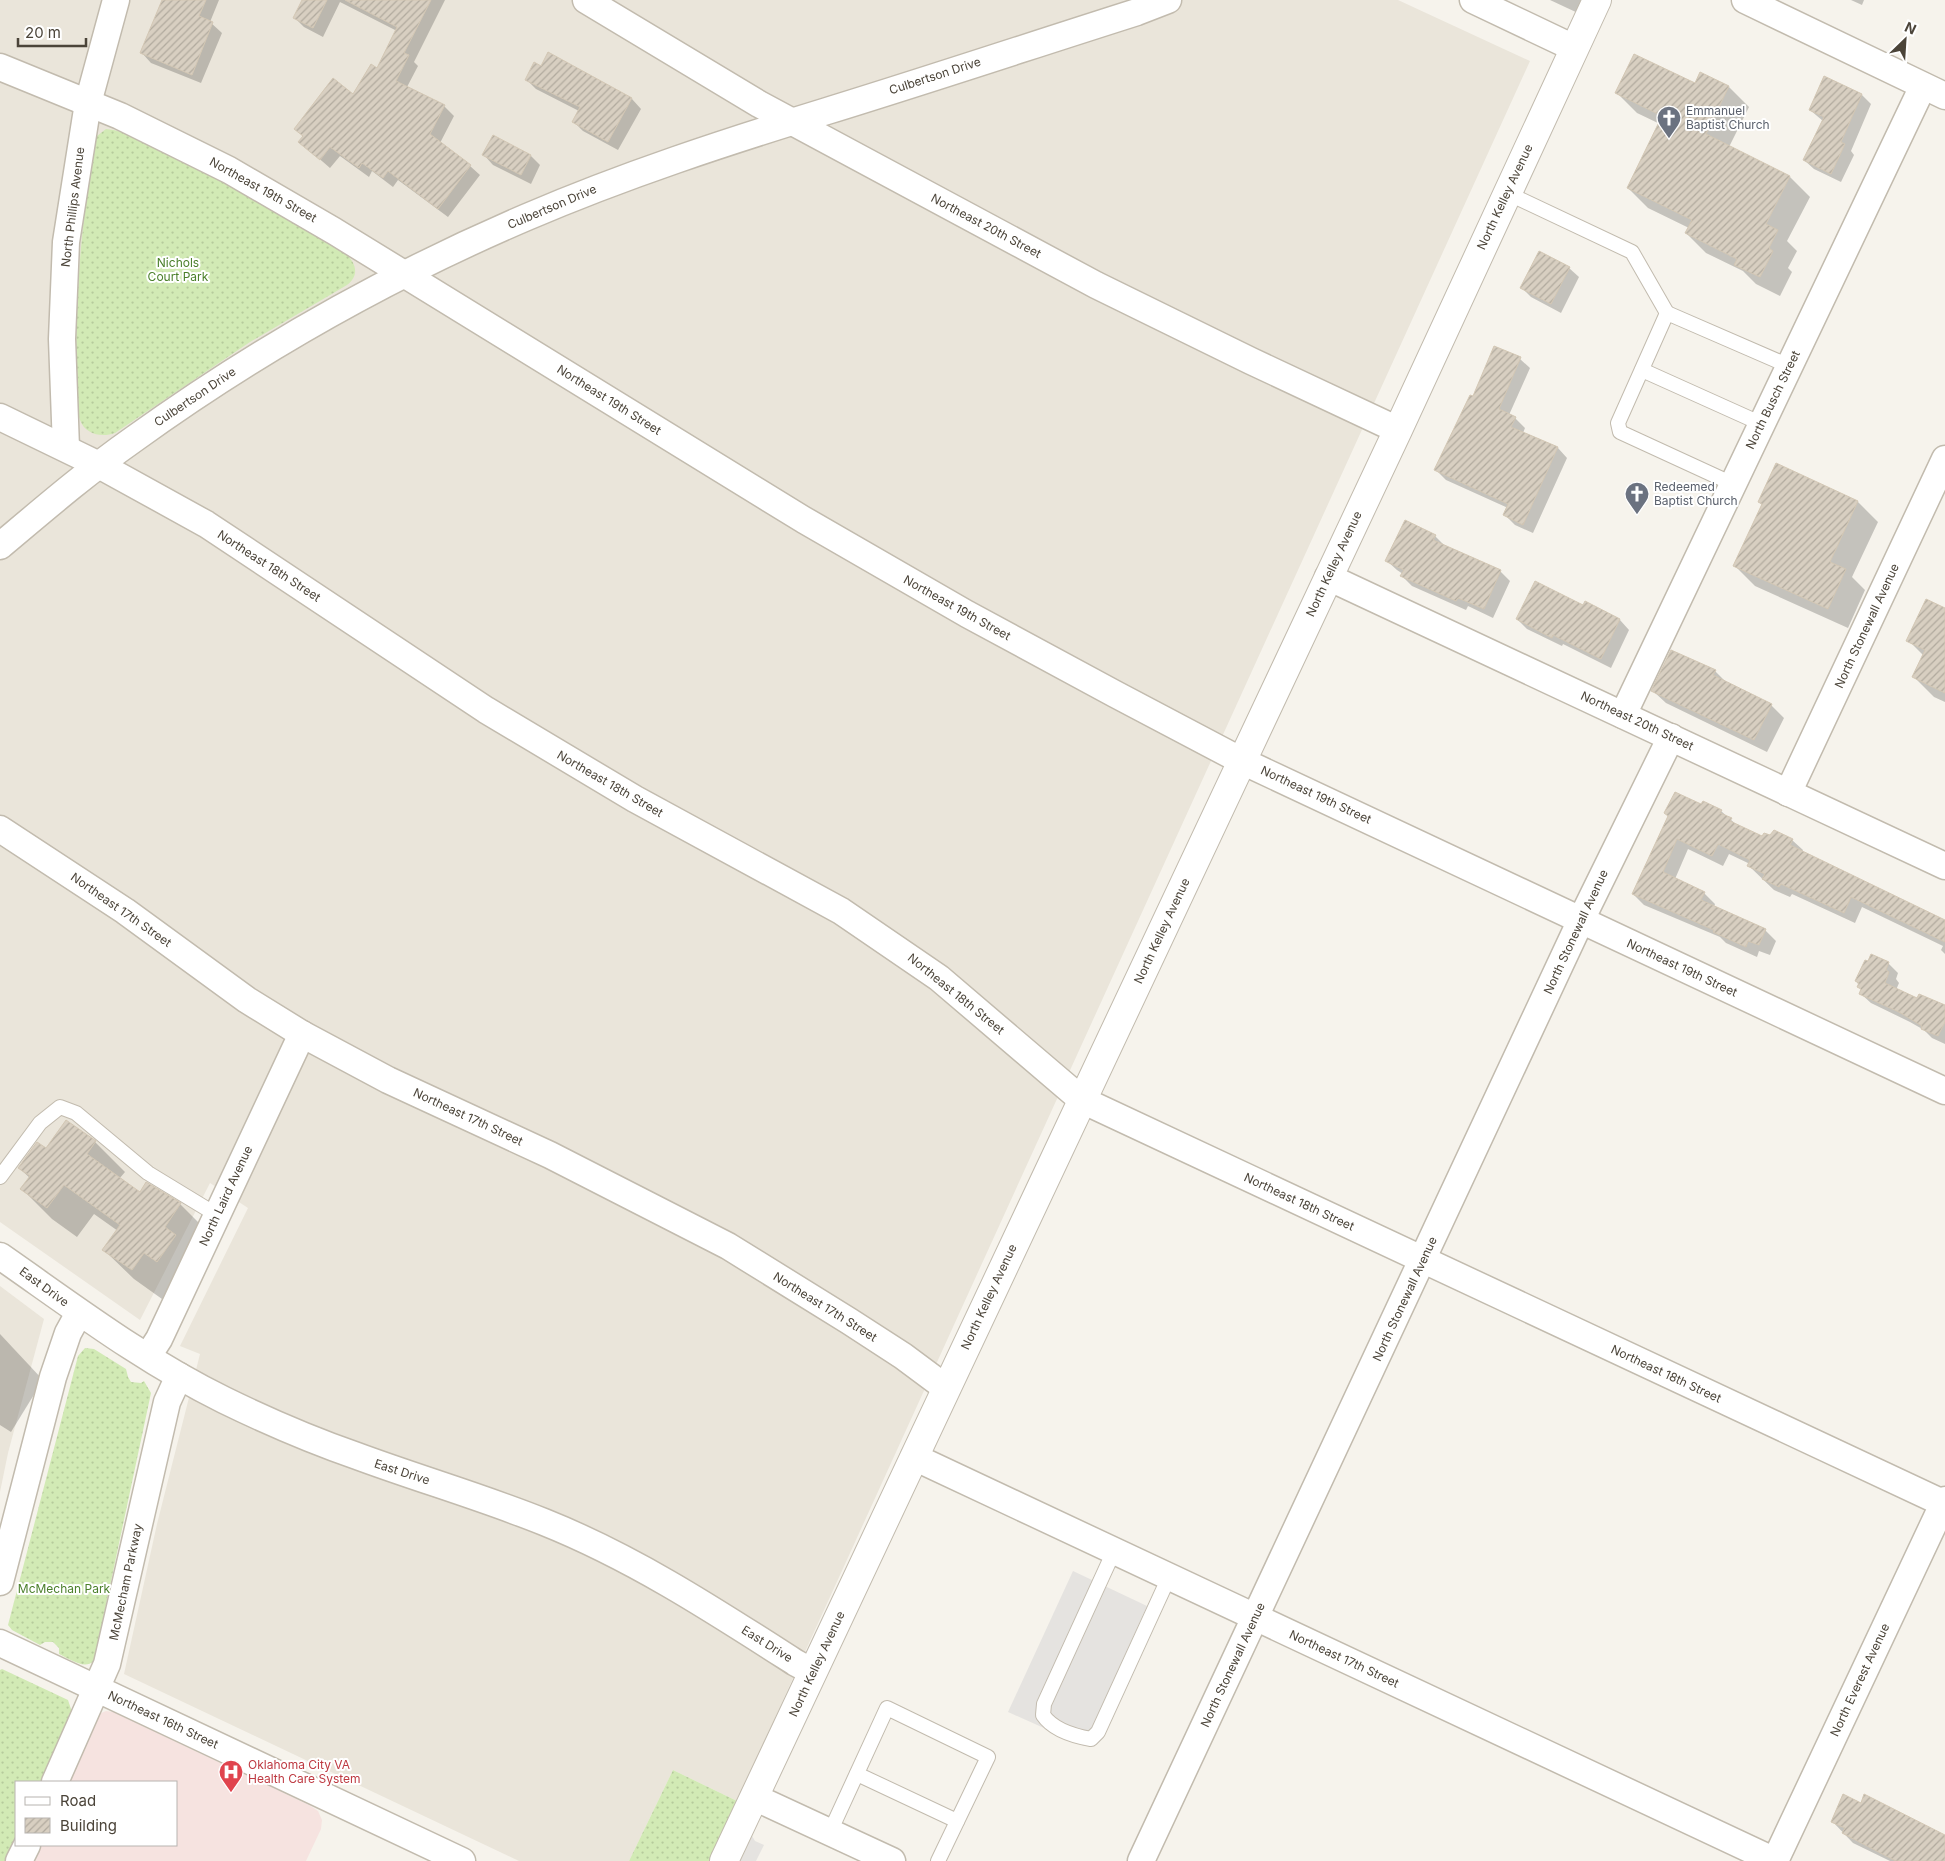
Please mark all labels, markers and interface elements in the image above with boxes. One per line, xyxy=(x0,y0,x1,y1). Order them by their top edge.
scale bar xyxy=(18,15,85,47)
north arrow xyxy=(1880,15,1930,65)
text: N xyxy=(1902,18,1919,38)
text: 20 m xyxy=(25,23,61,42)
street label: Culbertson Drive xyxy=(887,54,983,97)
place label: Emmanuel Baptist Church xyxy=(1686,103,1770,132)
church icon: Emmanuel Baptist Church xyxy=(1656,105,1682,139)
street label: North Kelley Avenue xyxy=(1473,142,1536,252)
street label: North Phillips Avenue xyxy=(58,146,87,268)
street label: Northeast 19th Street xyxy=(207,154,320,225)
street label: Culbertson Drive xyxy=(505,181,599,232)
street label: Northeast 20th Street xyxy=(929,190,1044,261)
park label: Nichols Court Park xyxy=(148,255,209,284)
street label: North Busch Street xyxy=(1742,348,1803,452)
street label: Northeast 19th Street xyxy=(554,361,664,438)
street label: Culbertson Drive xyxy=(151,364,238,429)
place label: Redeemed Baptist Church xyxy=(1654,479,1738,508)
church icon: Redeemed Baptist Church xyxy=(1624,481,1650,515)
street label: North Kelley Avenue xyxy=(1302,509,1365,619)
street label: Northeast 18th Street xyxy=(215,527,324,605)
street label: North Stonewall Avenue xyxy=(1831,561,1902,691)
street label: Northeast 19th Street xyxy=(901,572,1014,643)
street label: Northeast 20th Street xyxy=(1578,688,1696,753)
street label: Northeast 18th Street xyxy=(555,747,666,820)
street label: Northeast 19th Street xyxy=(1259,762,1374,827)
street label: North Stonewall Avenue xyxy=(1540,867,1611,997)
street label: Northeast 17th Street xyxy=(68,869,175,950)
street label: North Kelley Avenue xyxy=(1130,876,1193,986)
street label: Northeast 19th Street xyxy=(1625,935,1740,1000)
street label: Northeast 18th Street xyxy=(905,950,1008,1037)
street label: Northeast 17th Street xyxy=(411,1085,526,1149)
street label: North Laird Avenue xyxy=(196,1143,255,1248)
street label: Northeast 18th Street xyxy=(1242,1169,1357,1234)
street label: North Stonewall Avenue xyxy=(1369,1234,1440,1364)
street label: North Kelley Avenue xyxy=(957,1242,1020,1352)
street label: East Drive xyxy=(17,1264,72,1310)
street label: Northeast 17th Street xyxy=(771,1269,880,1345)
street label: Northeast 18th Street xyxy=(1609,1341,1724,1406)
street label: East Drive xyxy=(373,1456,432,1488)
street label: McMecham Parkway xyxy=(106,1522,145,1642)
park label: McMechan Park xyxy=(18,1581,111,1596)
street label: North Stonewall Avenue xyxy=(1197,1600,1268,1730)
street label: North Kelley Avenue xyxy=(785,1609,848,1719)
street label: North Everest Avenue xyxy=(1827,1621,1892,1739)
street label: East Drive xyxy=(739,1622,796,1665)
street label: Northeast 17th Street xyxy=(1287,1627,1402,1691)
street label: Northeast 16th Street xyxy=(106,1687,221,1752)
place label: Oklahoma City VA Health Care System xyxy=(248,1757,361,1786)
hospital icon: Oklahoma City VA Health Care System xyxy=(218,1759,244,1793)
legend xyxy=(15,1781,178,1846)
text: Road xyxy=(60,1791,96,1810)
text: Building xyxy=(60,1816,117,1835)

